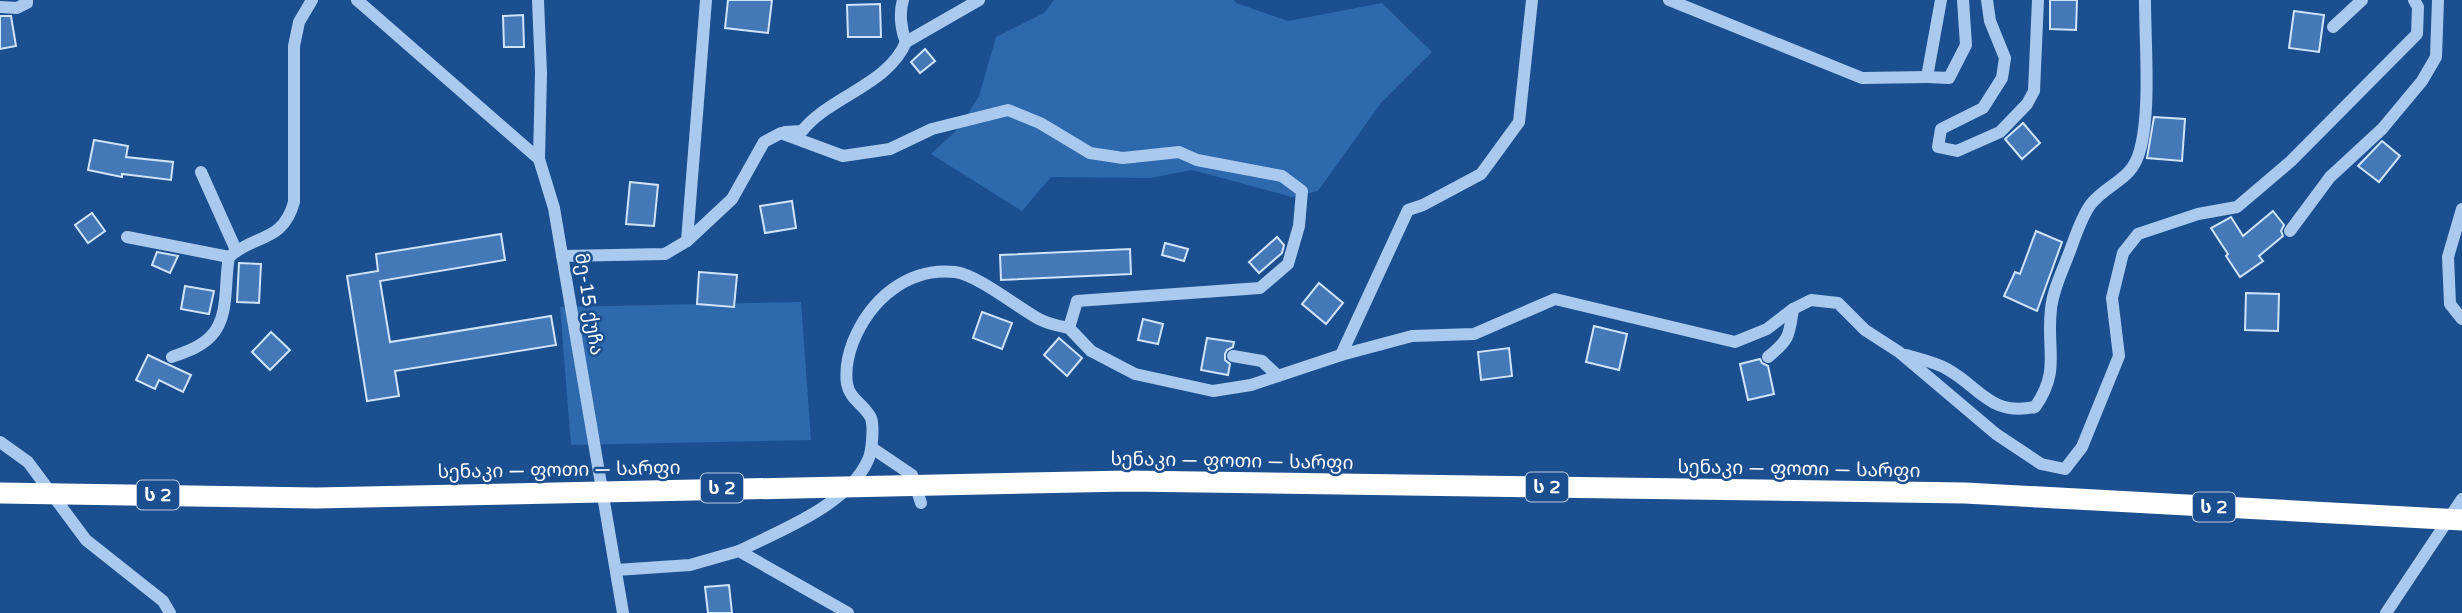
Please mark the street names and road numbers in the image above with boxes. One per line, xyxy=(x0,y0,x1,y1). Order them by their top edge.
street label: მე-15 ქუჩა xyxy=(570,251,608,357)
street label: სენაკი — ფოთი — სარფი xyxy=(1110,448,1354,474)
street label: სენაკი — ფოთი — სარფი xyxy=(1677,456,1921,482)
street label: სენაკი — ფოთი — სარფი xyxy=(437,457,681,483)
road number: ს 2 xyxy=(1526,472,1568,502)
road number: ს 2 xyxy=(701,474,743,502)
road number: ს 2 xyxy=(137,480,179,509)
road number: ს 2 xyxy=(2193,492,2235,522)

